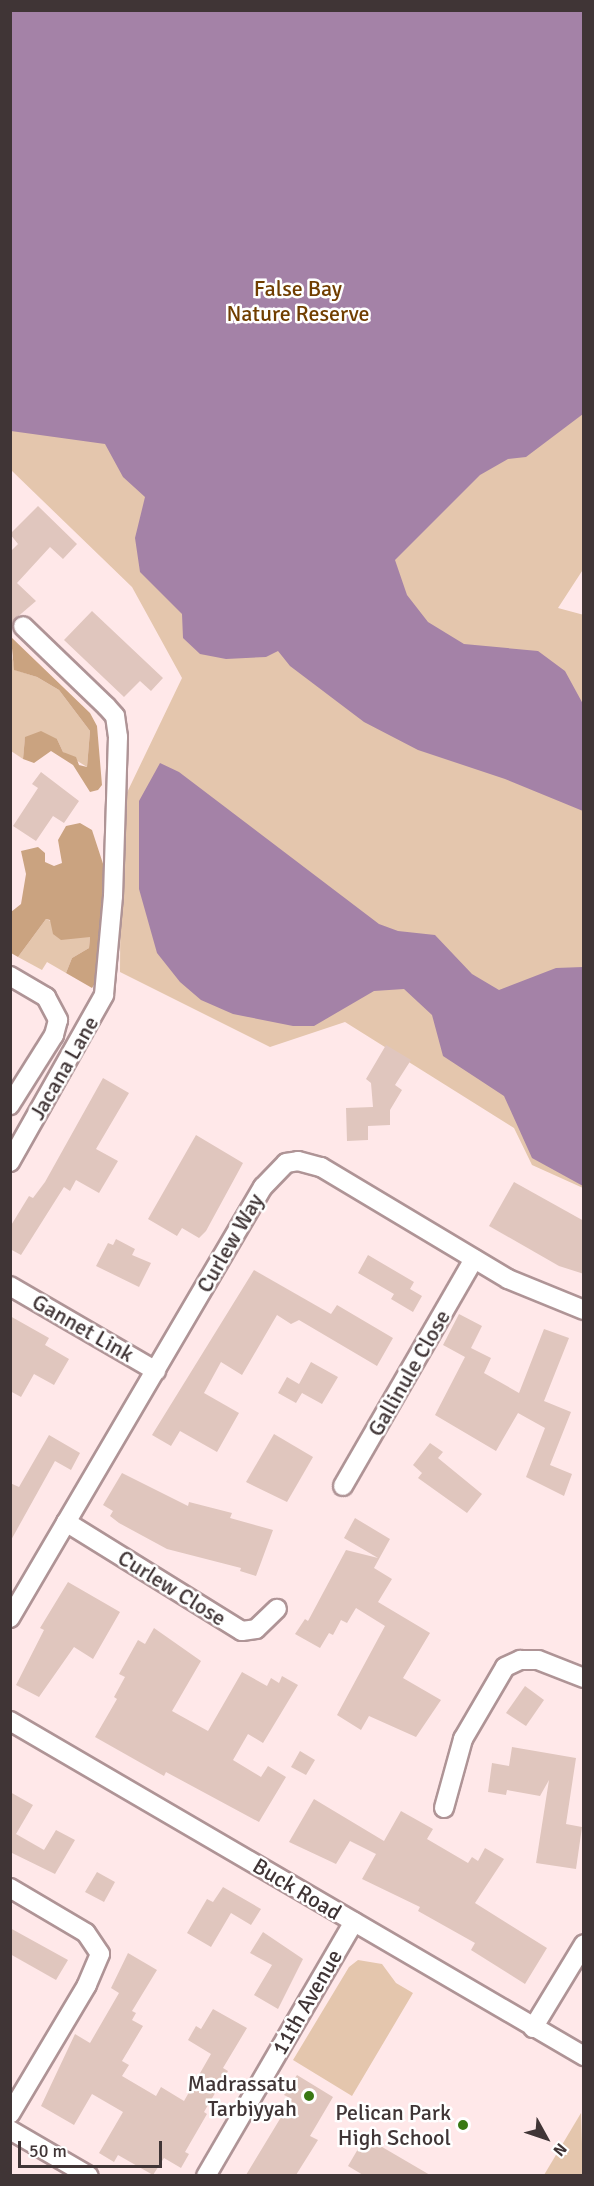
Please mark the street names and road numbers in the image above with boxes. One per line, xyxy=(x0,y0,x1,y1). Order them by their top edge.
street label: Jacana Lane xyxy=(24,1011,104,1125)
street label: Curlew Way xyxy=(191,1189,269,1297)
street label: Gannet Link xyxy=(28,1288,138,1368)
street label: Gallinule Close xyxy=(362,1305,456,1441)
street label: Curlew Close xyxy=(113,1544,231,1632)
street label: Buck Road xyxy=(248,1852,346,1926)
street label: 11th Avenue xyxy=(266,1945,348,2059)

